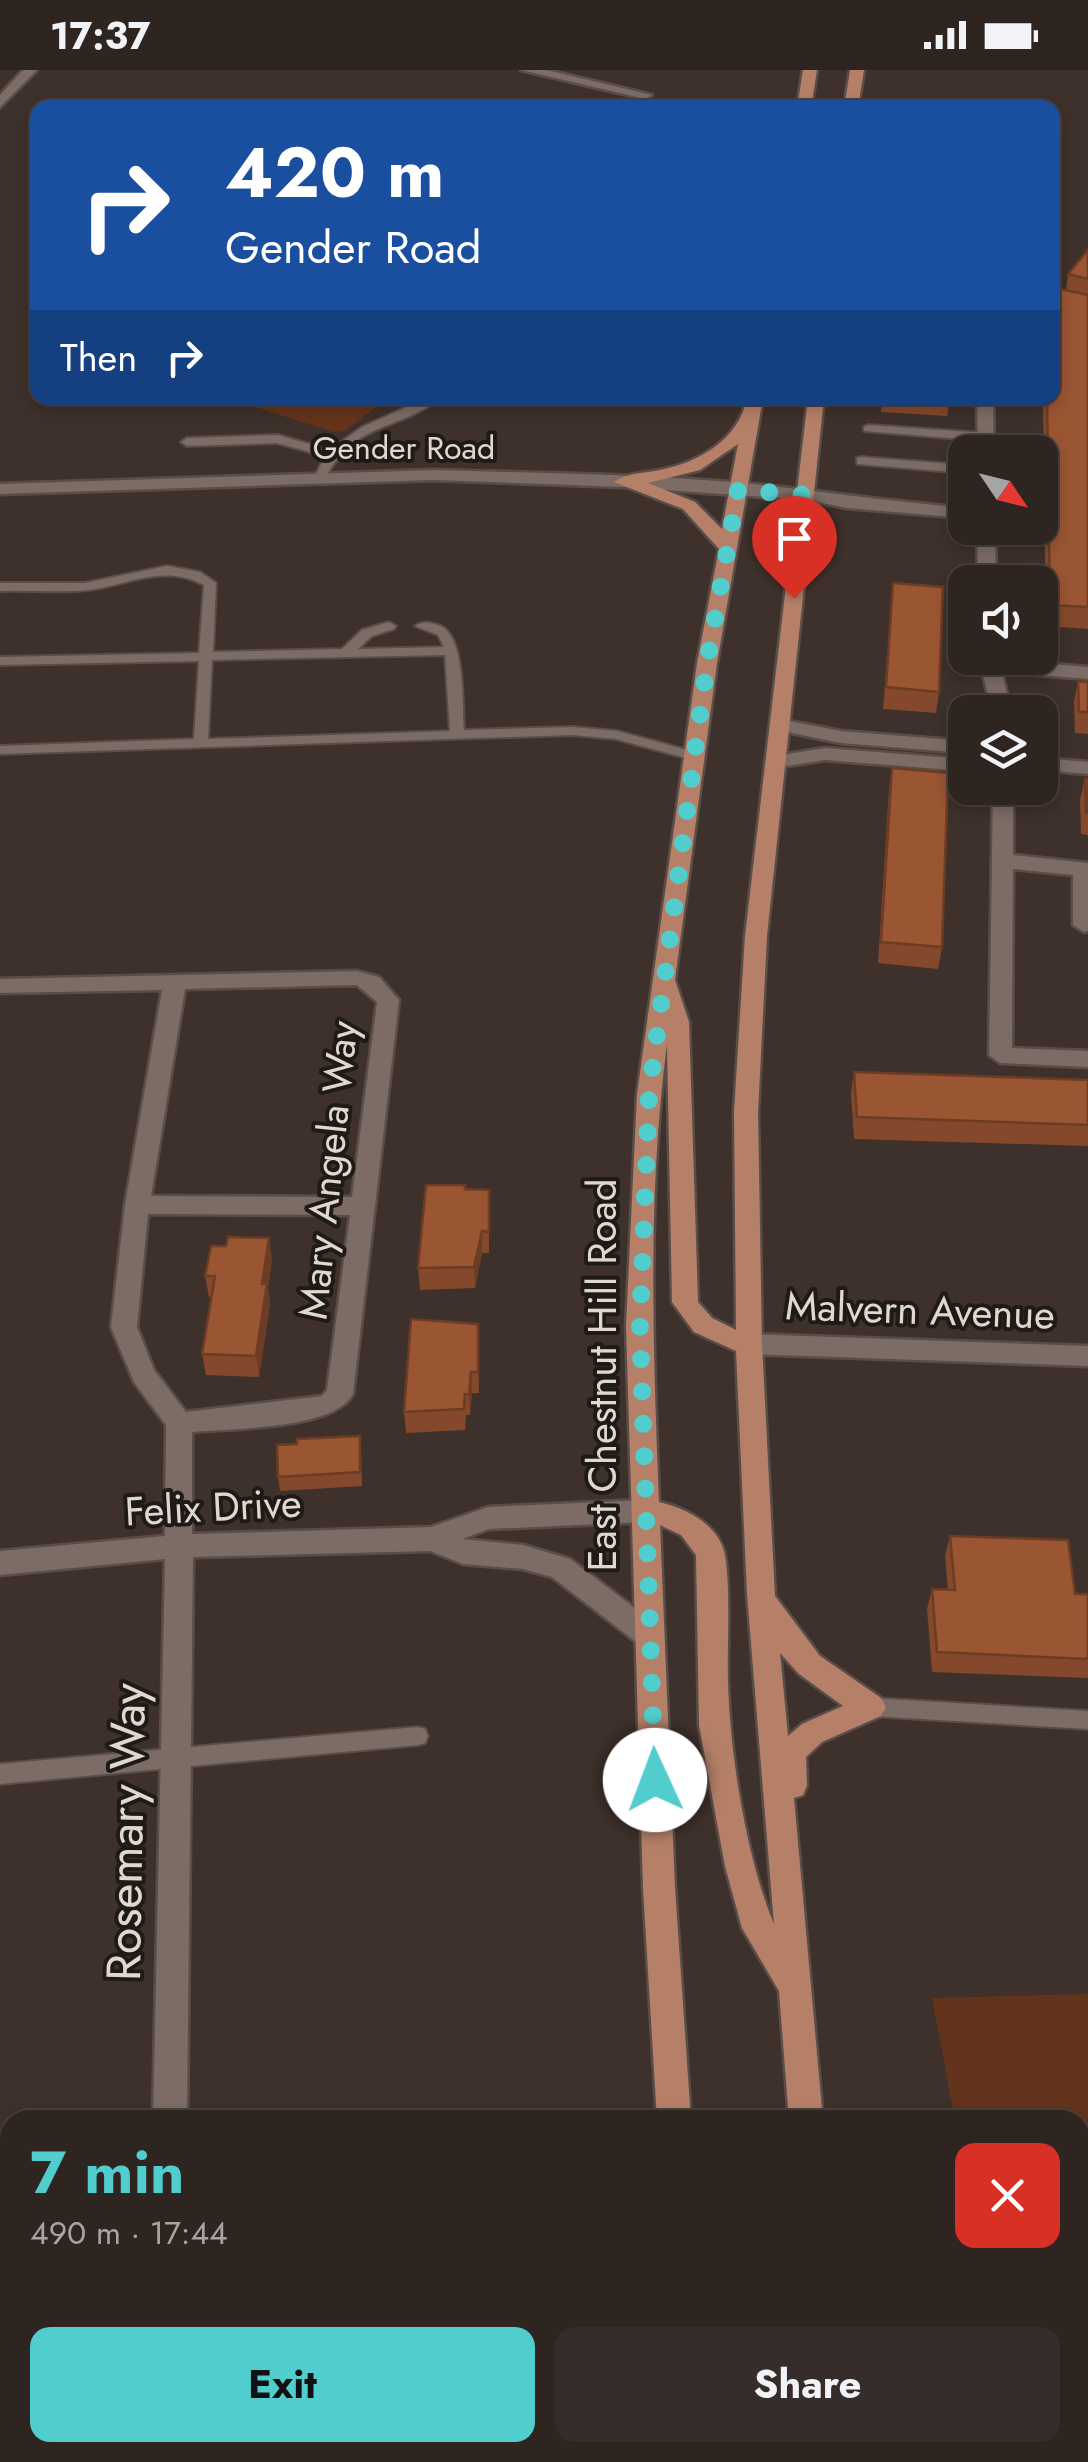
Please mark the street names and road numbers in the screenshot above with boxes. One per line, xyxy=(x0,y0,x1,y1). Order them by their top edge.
street label: Gender Road xyxy=(313,425,495,471)
street label: Mary Angela Way xyxy=(283,1018,373,1322)
street label: East Chestnut Hill Road xyxy=(573,1179,631,1571)
street label: Malvern Avenue xyxy=(784,1276,1056,1344)
street label: Felix Drive xyxy=(123,1473,303,1541)
street label: Rosemary Way xyxy=(89,1682,163,1981)

